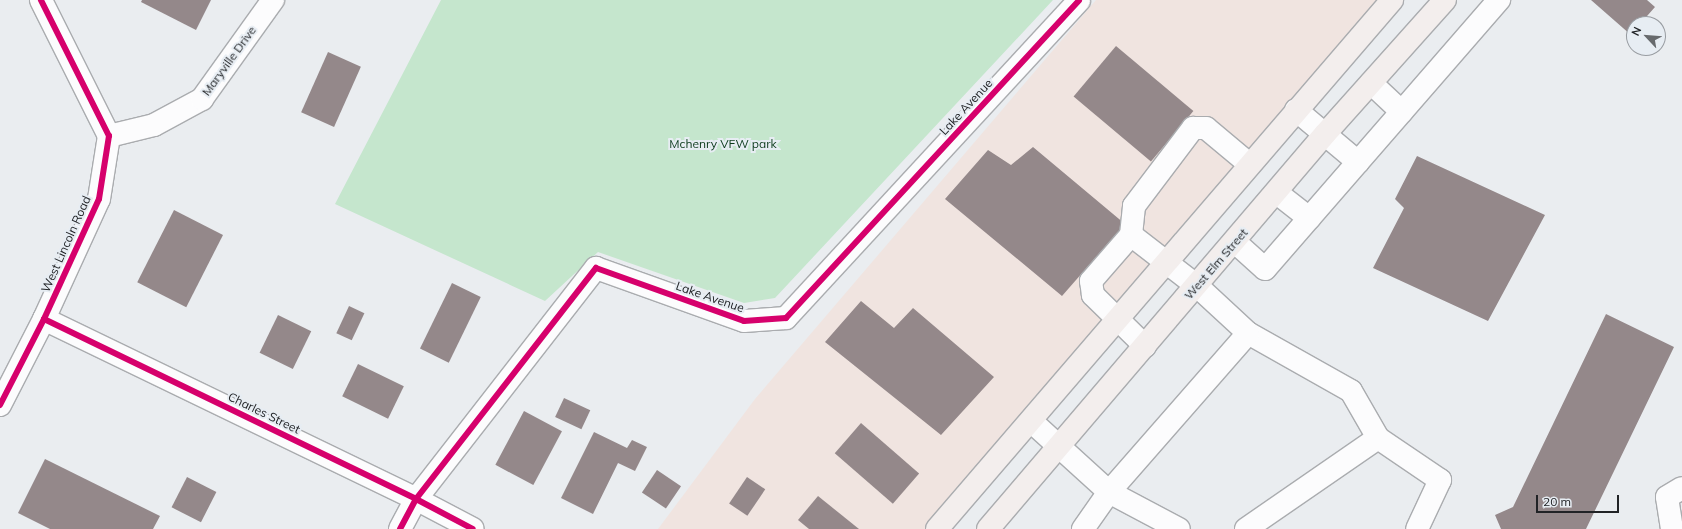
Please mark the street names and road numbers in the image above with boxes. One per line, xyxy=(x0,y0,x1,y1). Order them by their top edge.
street label: Maryville Drive xyxy=(199,23,259,99)
street label: Lake Avenue xyxy=(936,76,996,138)
street label: West Lincoln Road xyxy=(38,194,94,294)
street label: West Elm Street xyxy=(1181,226,1251,302)
street label: Lake Avenue xyxy=(674,279,746,315)
street label: Charles Street xyxy=(226,389,302,437)

